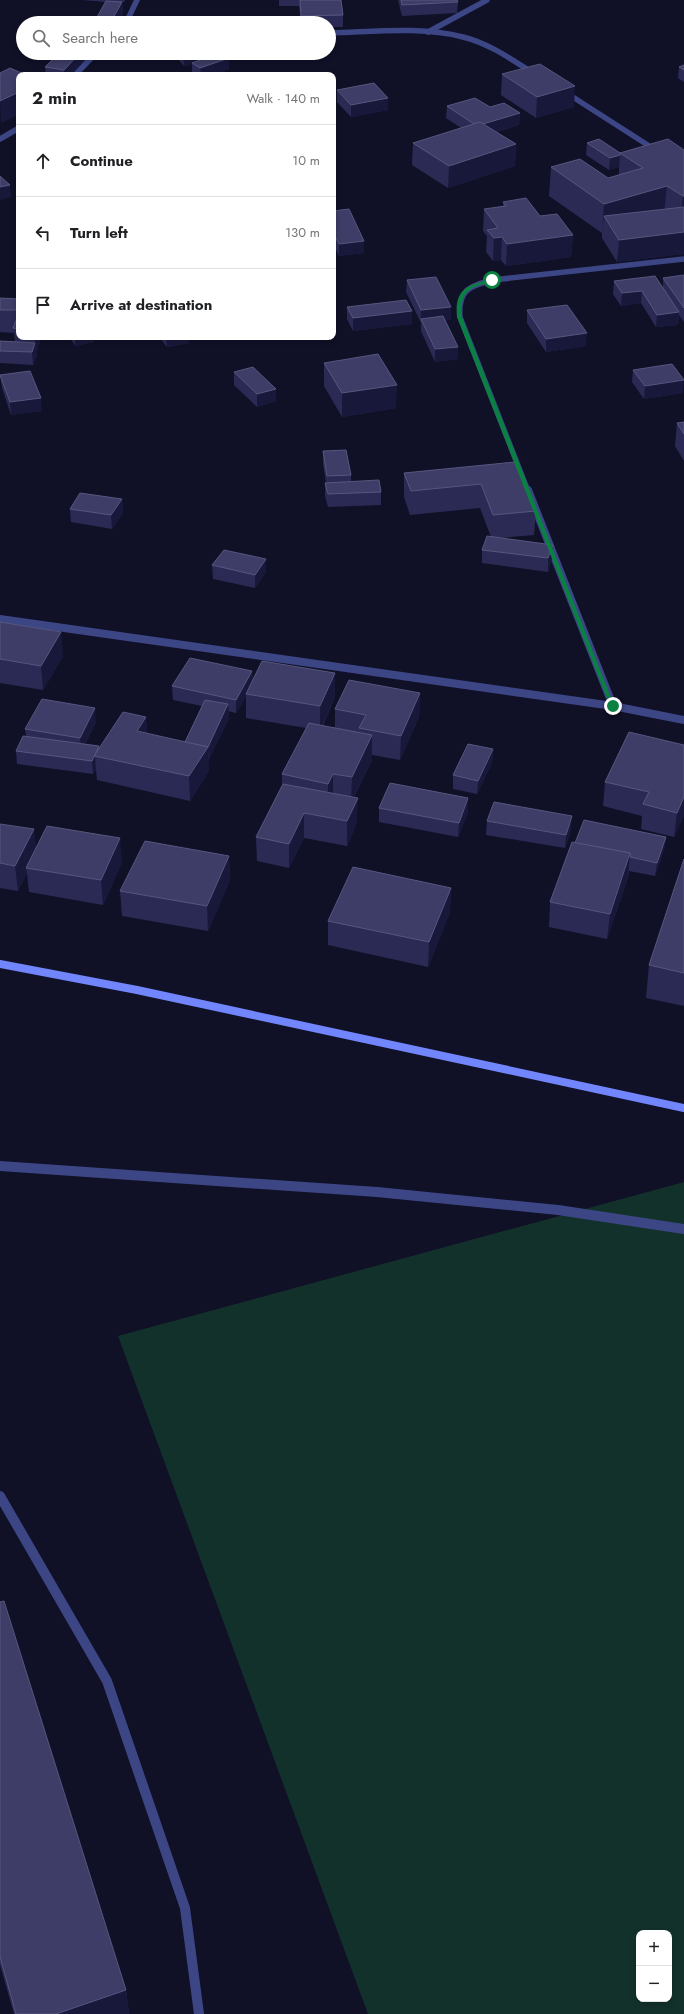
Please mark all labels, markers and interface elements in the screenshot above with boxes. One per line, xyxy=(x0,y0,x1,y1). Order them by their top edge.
search box xyxy=(16,16,336,60)
icon: search xyxy=(30,27,52,49)
text: Search here xyxy=(62,27,138,49)
text: 2 min xyxy=(32,86,77,110)
text: Walk · 140 m xyxy=(246,89,320,108)
icon: ahead xyxy=(32,150,54,172)
text: Continue xyxy=(70,150,133,172)
text: 10 m xyxy=(292,151,320,170)
icon: left xyxy=(32,222,54,244)
text: Turn left xyxy=(70,222,128,244)
text: 130 m xyxy=(285,223,320,242)
route start xyxy=(483,271,501,289)
icon: arrive xyxy=(32,294,54,316)
text: Arrive at destination xyxy=(70,294,212,316)
route end xyxy=(604,697,622,715)
map controls xyxy=(636,1930,672,2002)
button: + xyxy=(636,1930,672,1966)
button: − xyxy=(636,1966,672,2002)

